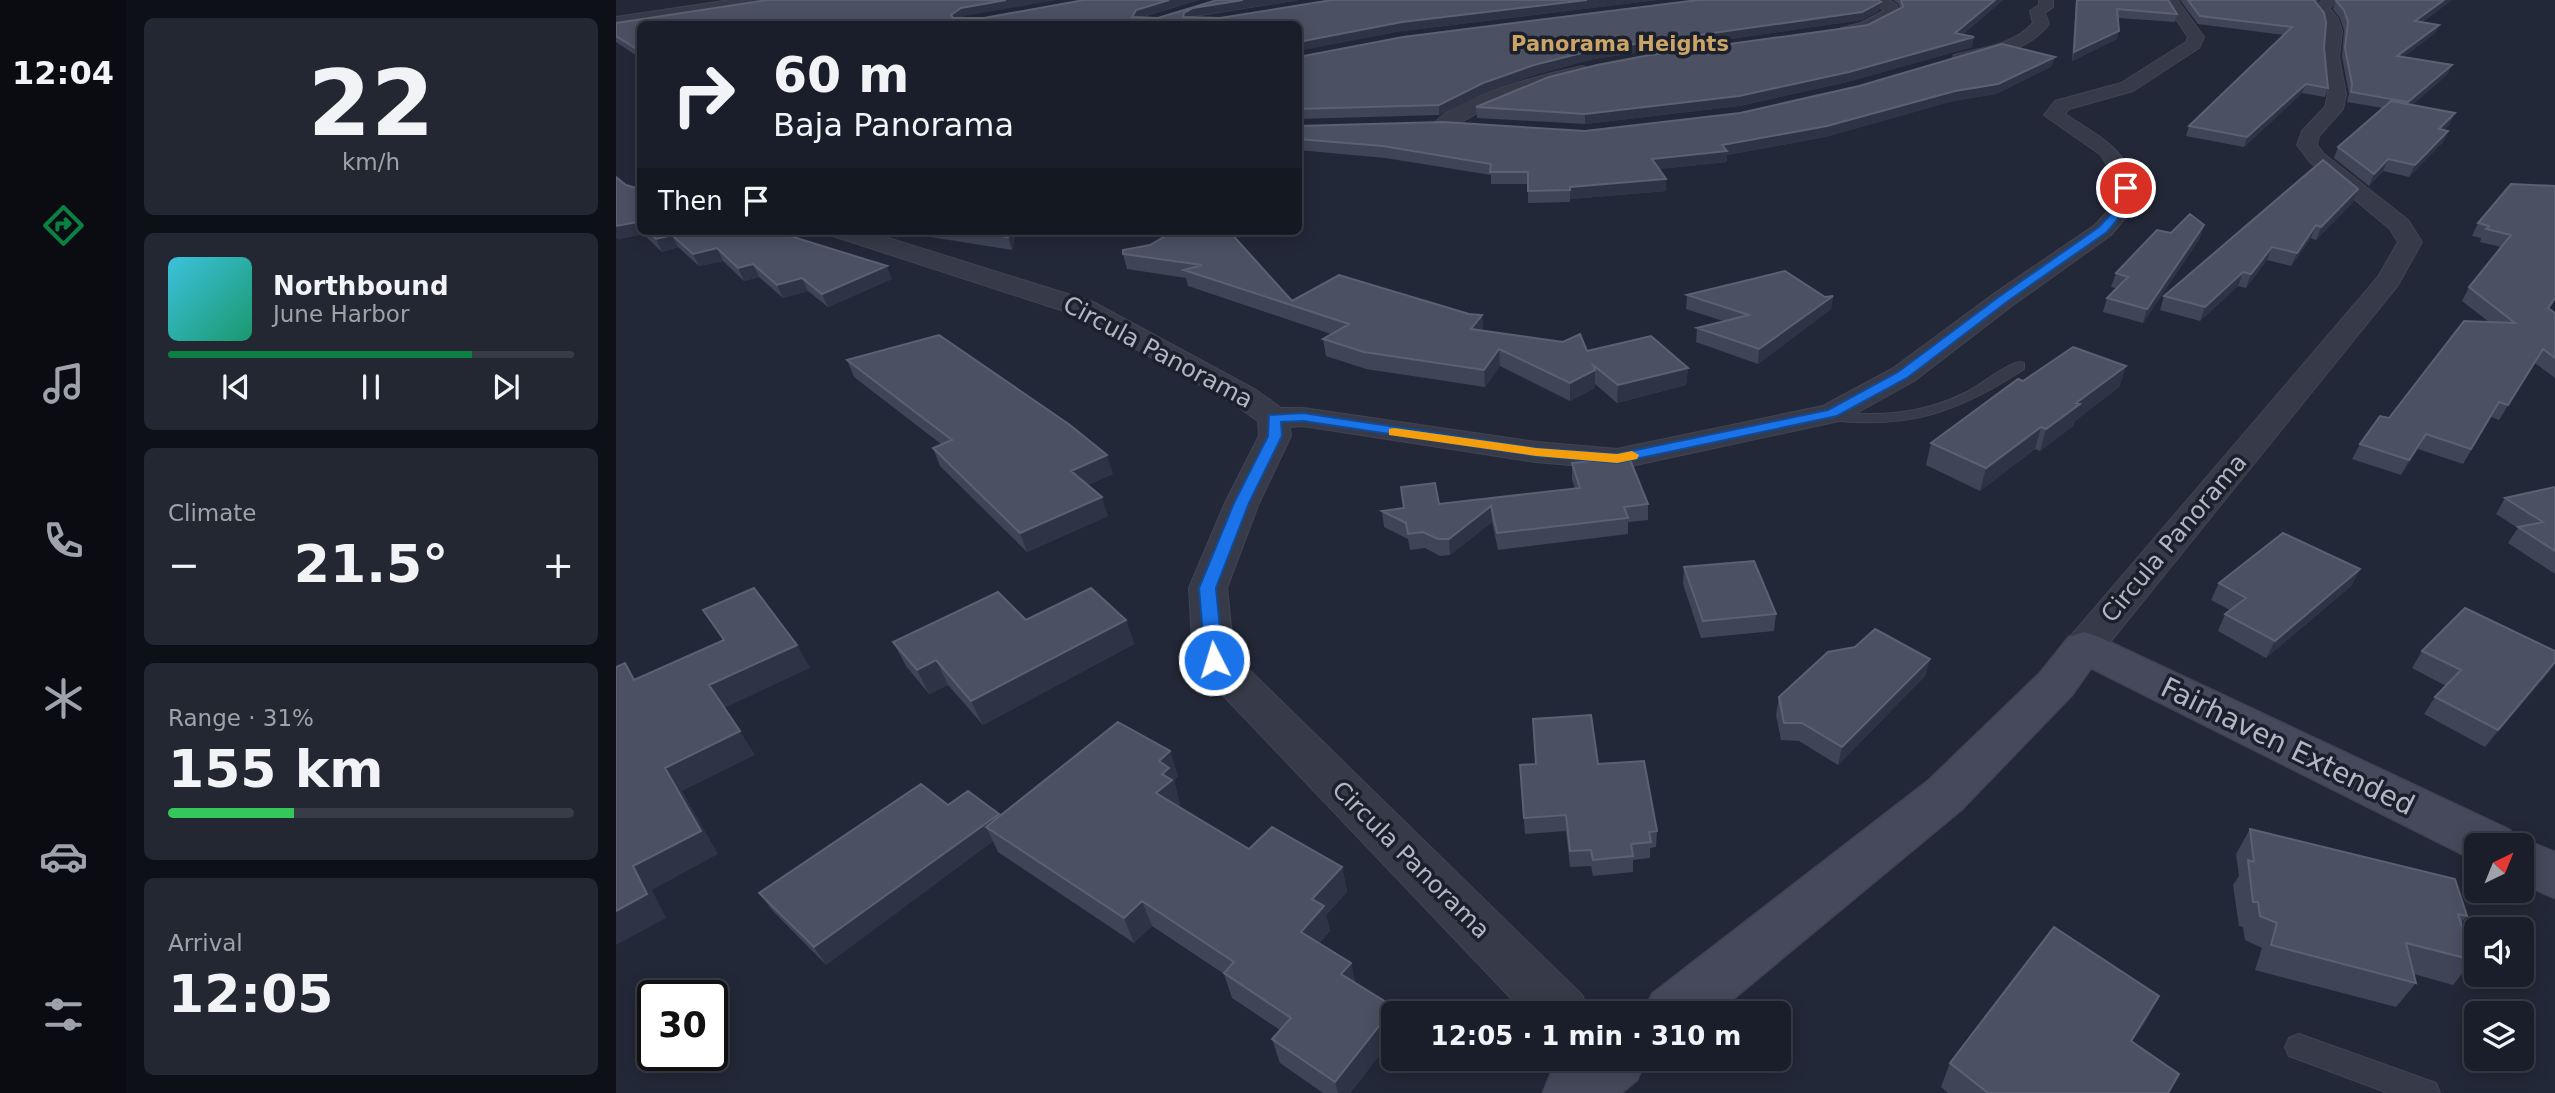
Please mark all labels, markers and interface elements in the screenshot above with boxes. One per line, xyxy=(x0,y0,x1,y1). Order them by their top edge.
district label: Panorama Heights xyxy=(1511,32,1729,56)
text: 60 m xyxy=(773,47,909,104)
icon: right xyxy=(658,49,749,140)
text: 22 xyxy=(308,51,434,156)
text: 12:04 xyxy=(12,54,114,92)
text: Baja Panorama xyxy=(773,106,1014,144)
text: km/h xyxy=(342,149,400,175)
pin xyxy=(2096,158,2156,218)
icon: arrive xyxy=(2107,169,2145,207)
icon: arrive xyxy=(737,182,775,220)
text: Then xyxy=(658,186,723,216)
icon: directions xyxy=(39,201,88,250)
text: Northbound xyxy=(273,271,449,301)
street label: Circula Panorama xyxy=(1058,290,1258,414)
text: June Harbor xyxy=(273,301,409,327)
icon: music xyxy=(39,359,88,408)
icon: previous xyxy=(217,368,255,406)
icon: pause xyxy=(352,368,390,406)
icon: next xyxy=(487,368,525,406)
street label: Circula Panorama xyxy=(2096,448,2252,628)
text: Climate xyxy=(168,500,257,526)
icon: phone xyxy=(39,516,88,565)
text: 21.5° xyxy=(294,534,448,594)
text: − xyxy=(168,543,200,587)
text: + xyxy=(542,543,574,587)
position arrow xyxy=(1177,623,1251,697)
street label: Fairhaven Extended xyxy=(2156,671,2420,822)
icon: climate xyxy=(39,674,88,723)
text: Range · 31% xyxy=(168,705,314,731)
text: 155 km xyxy=(168,739,383,799)
street label: Circula Panorama xyxy=(1327,776,1495,944)
icon: car xyxy=(39,832,88,881)
north arrow xyxy=(2464,833,2534,903)
map controls xyxy=(2464,833,2534,1071)
button: sound xyxy=(2464,917,2534,987)
text: Arrival xyxy=(168,930,243,956)
text: 12:05 xyxy=(168,964,334,1024)
speed limit sign: 30 xyxy=(637,980,728,1071)
icon: filters xyxy=(39,990,88,1039)
button: layers xyxy=(2464,1001,2534,1071)
text: 12:05 · 1 min · 310 m xyxy=(1431,1021,1741,1051)

